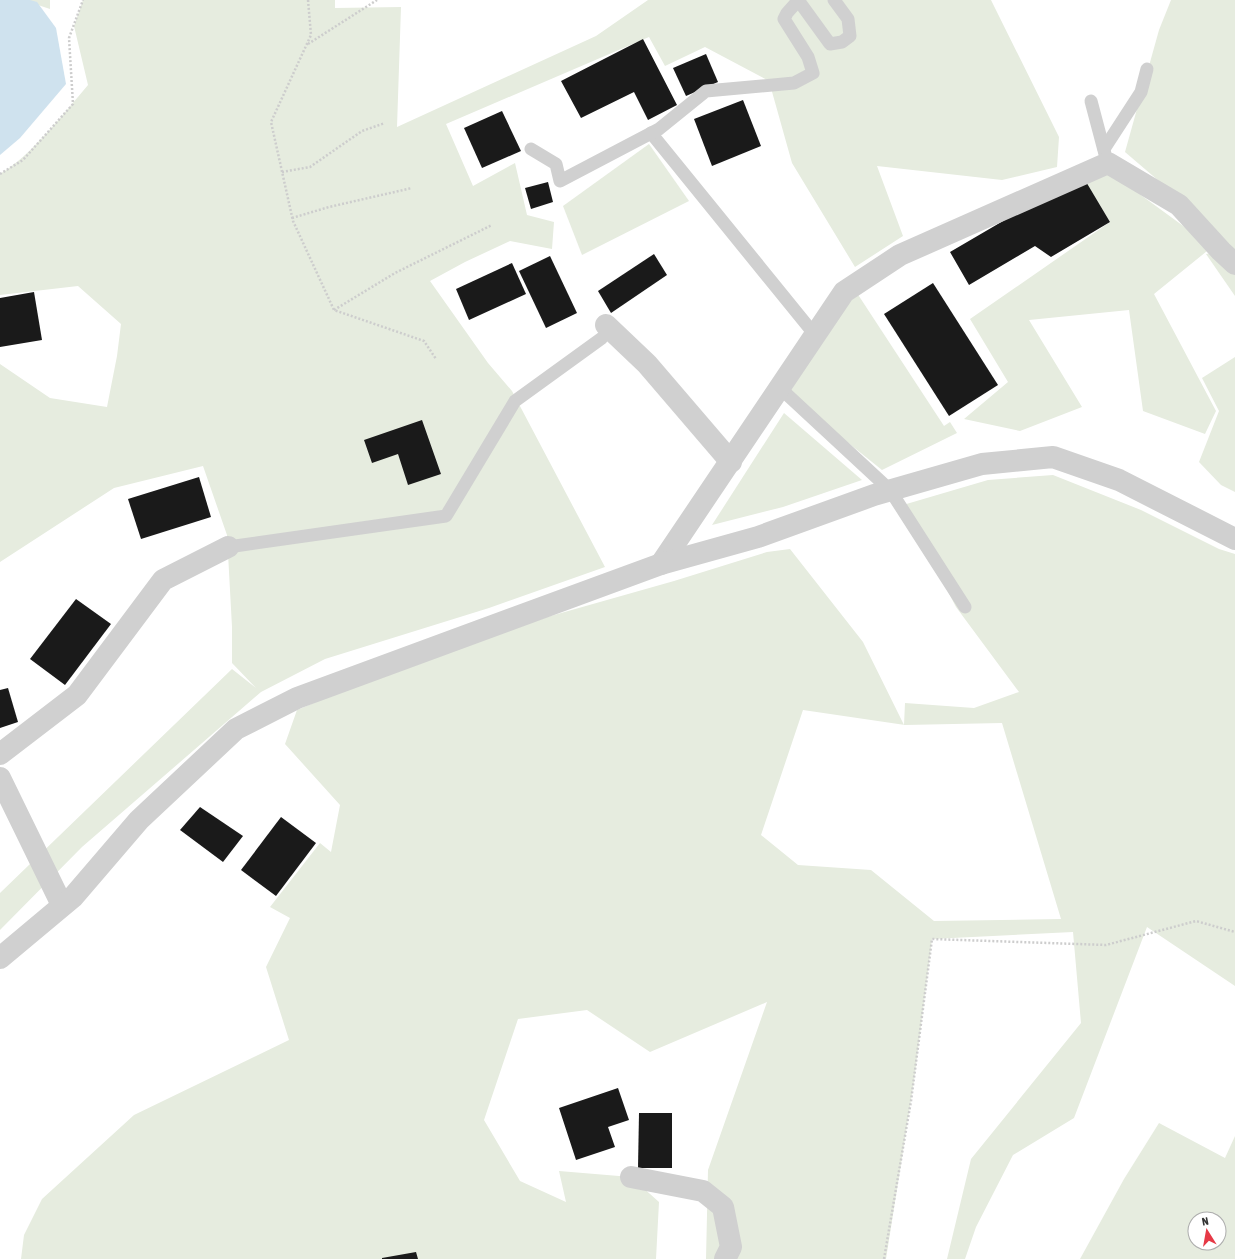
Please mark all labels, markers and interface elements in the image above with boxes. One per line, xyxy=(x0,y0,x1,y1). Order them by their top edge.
north arrow xyxy=(1187,1211,1227,1251)
text: N xyxy=(1201,1215,1209,1228)

